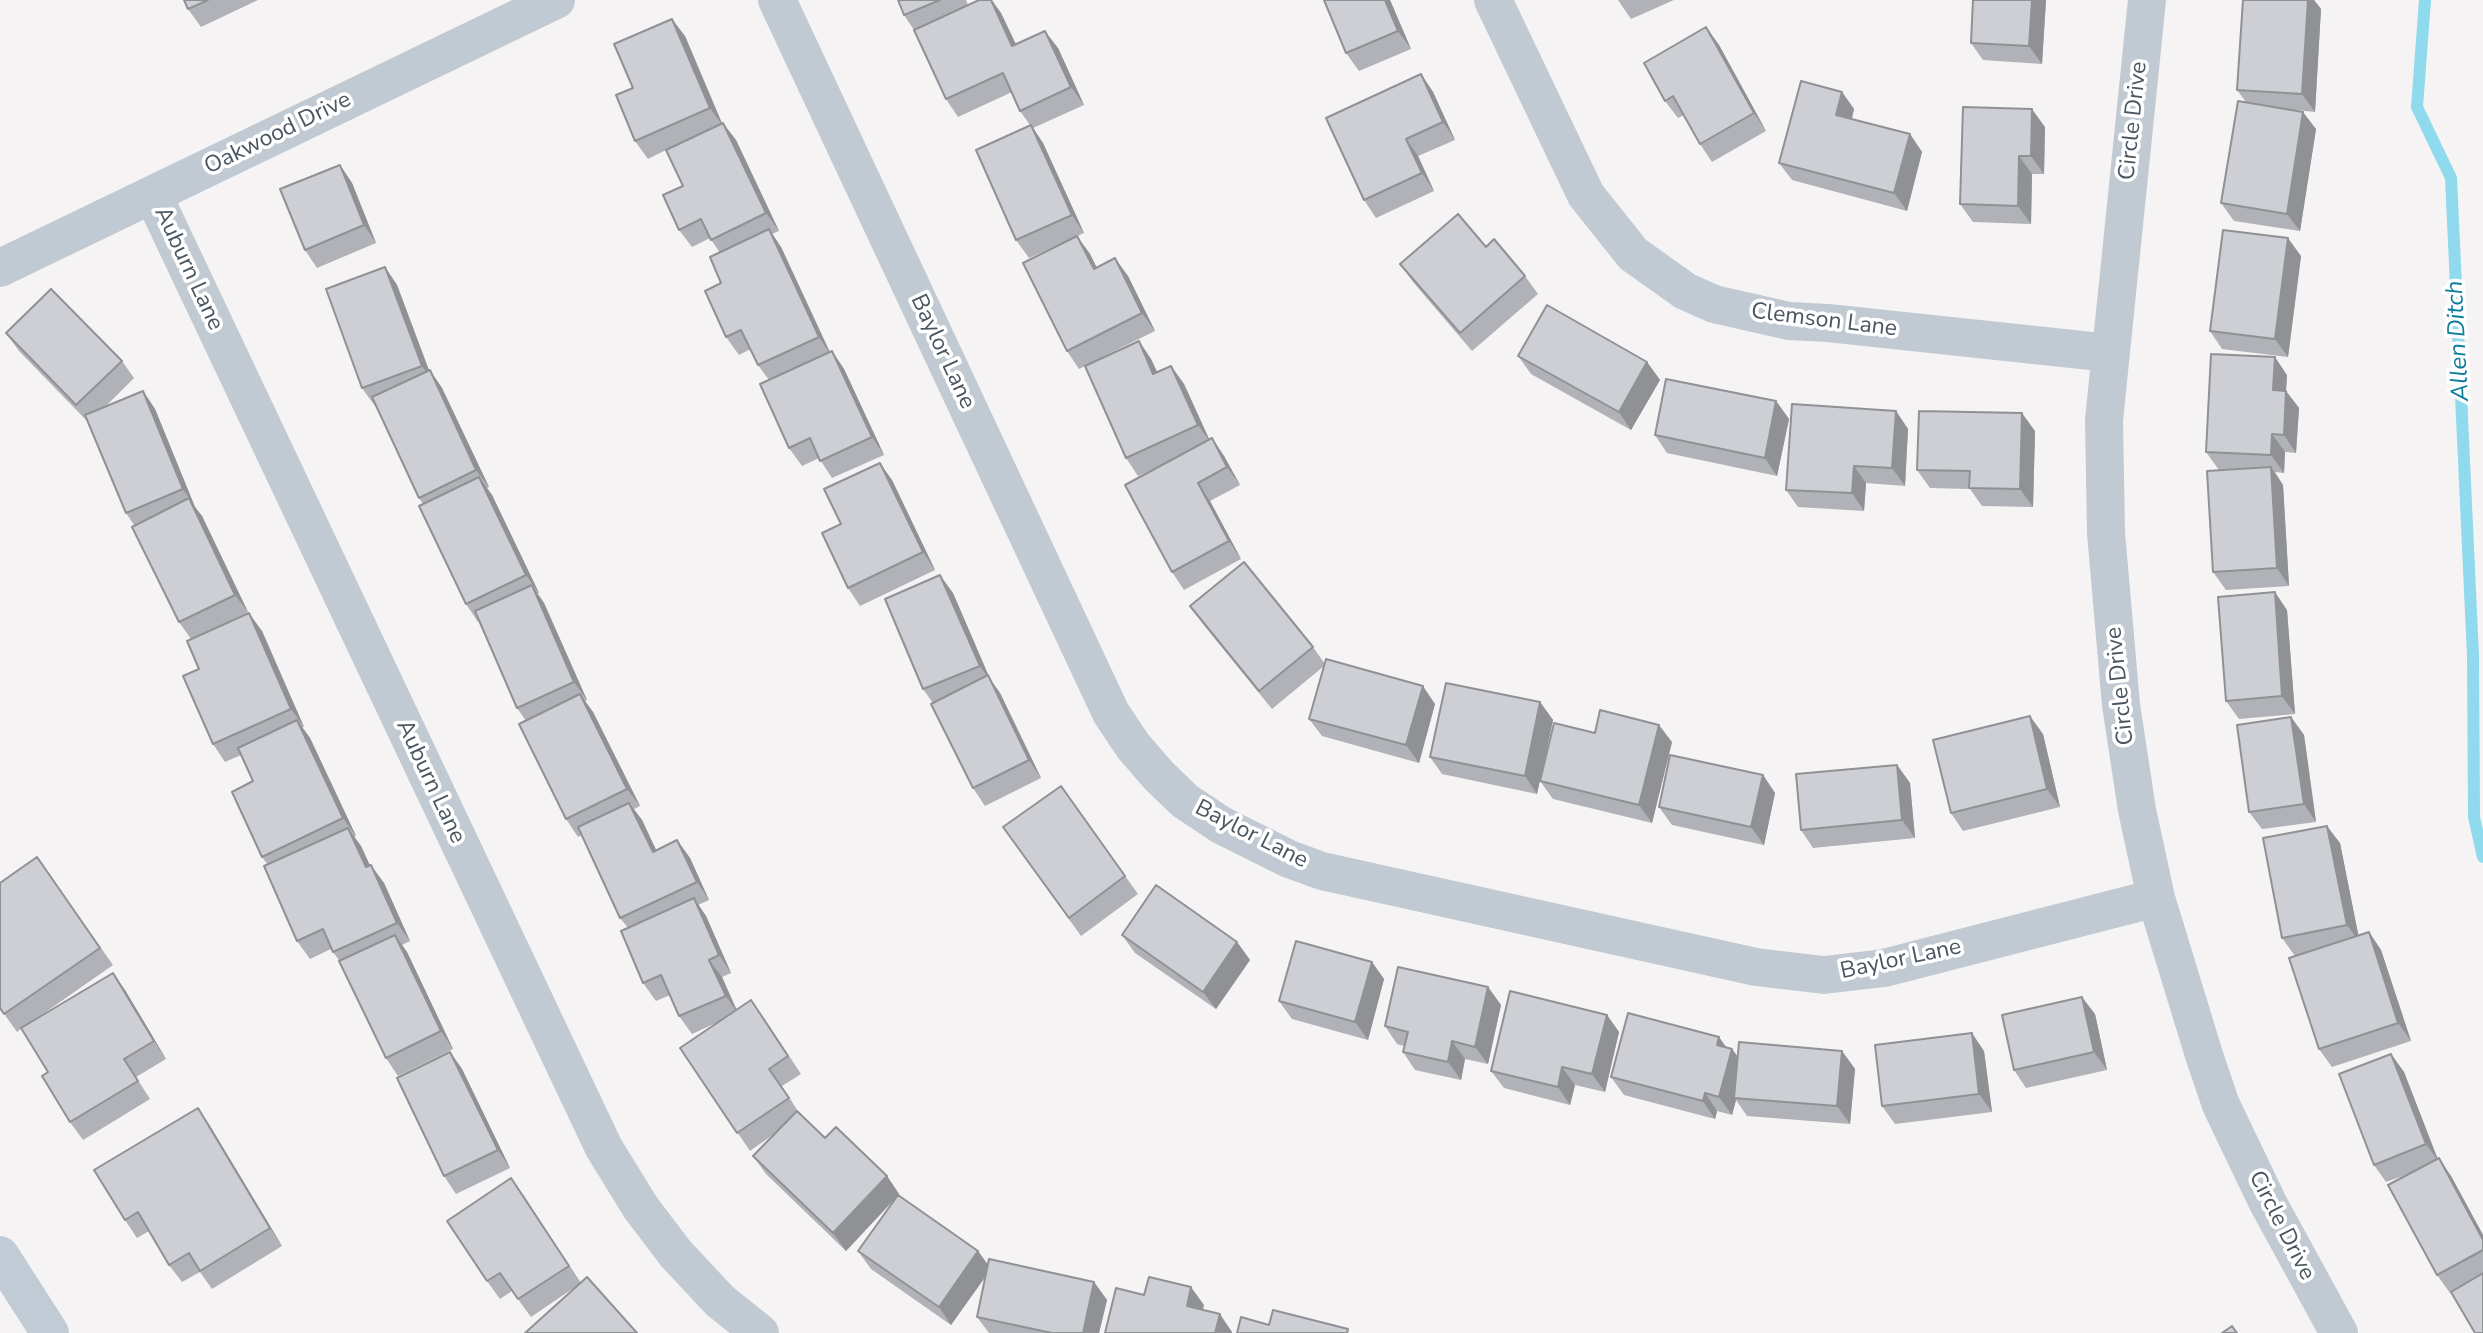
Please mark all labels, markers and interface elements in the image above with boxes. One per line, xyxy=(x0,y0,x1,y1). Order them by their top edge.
street label: Circle Drive xyxy=(2114,60,2154,182)
street label: Oakwood Drive xyxy=(200,87,356,181)
street label: Auburn Lane xyxy=(147,203,229,335)
water label: Allen Ditch xyxy=(2441,280,2477,402)
street label: Baylor Lane xyxy=(903,290,981,414)
street label: Clemson Lane xyxy=(1749,298,1899,344)
street label: Circle Drive xyxy=(2101,625,2141,747)
street label: Auburn Lane xyxy=(389,716,471,848)
street label: Baylor Lane xyxy=(1190,795,1312,875)
street label: Baylor Lane xyxy=(1838,934,1964,986)
street label: Circle Drive xyxy=(2242,1167,2320,1285)

